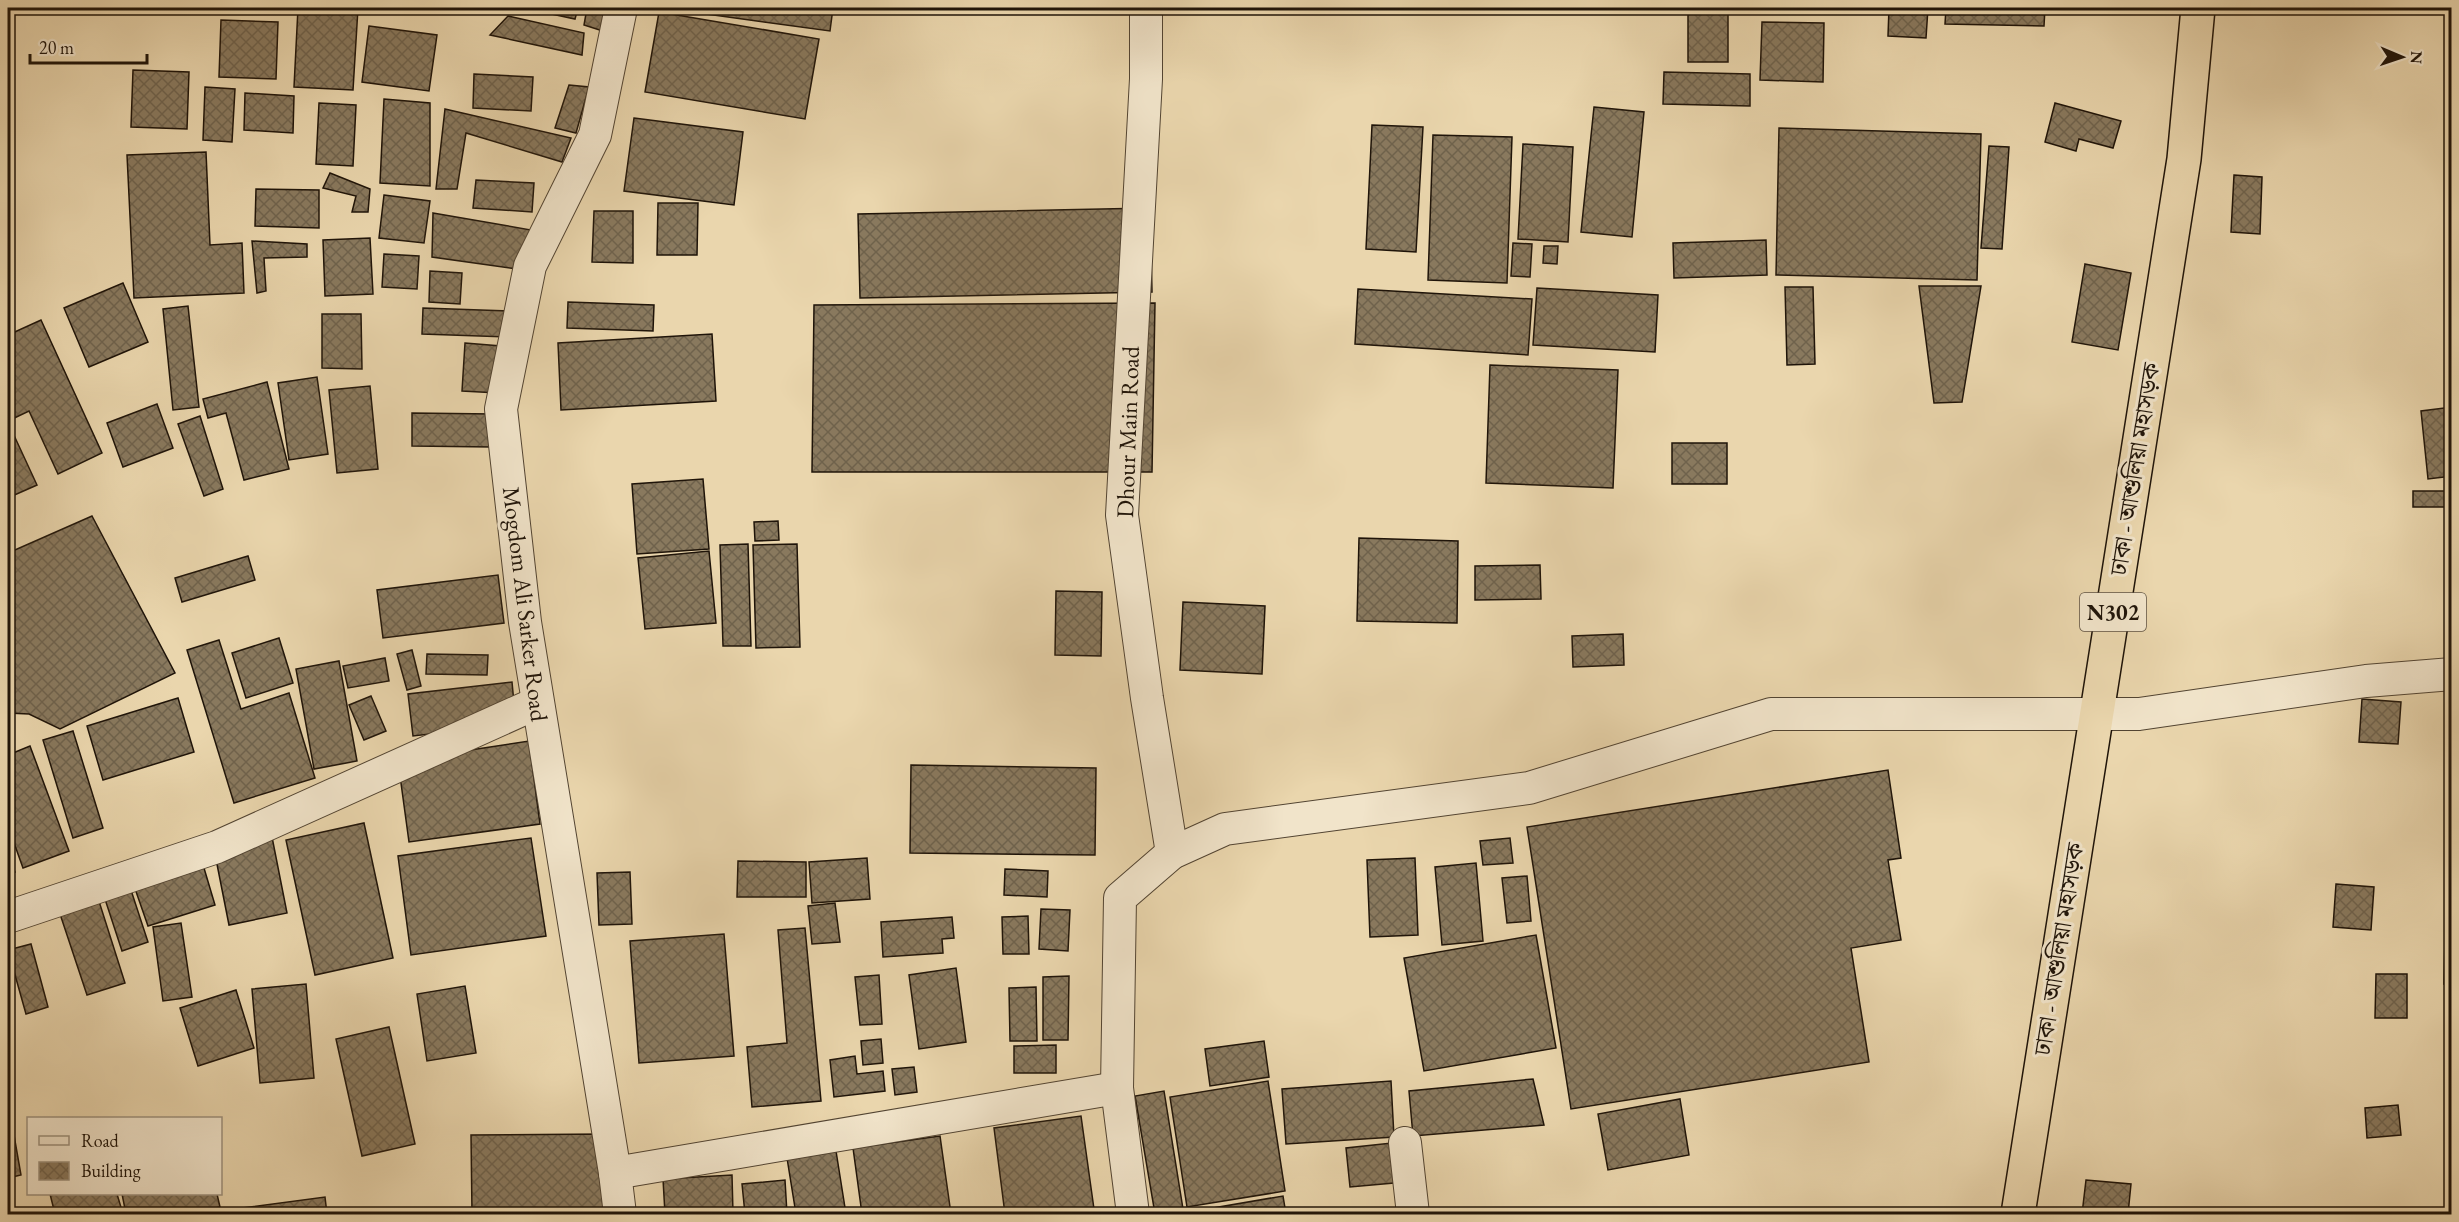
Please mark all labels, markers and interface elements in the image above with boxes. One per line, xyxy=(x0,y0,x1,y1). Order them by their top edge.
scale bar xyxy=(30,27,147,65)
north arrow xyxy=(2372,27,2432,87)
text: 20 m xyxy=(39,36,74,59)
text: N xyxy=(2406,51,2427,64)
street label: Dhour Main Road xyxy=(1109,345,1146,519)
street label: ঢাকা - আশুলিয়া মহাসড়ক xyxy=(2102,359,2167,578)
street label: Mogdom Ali Sarker Road xyxy=(496,485,555,724)
road number: N302 xyxy=(2080,593,2146,631)
street label: ঢাকা - আশুলিয়া মহাসড়ক xyxy=(2026,839,2091,1058)
legend xyxy=(27,1117,222,1195)
text: Road xyxy=(81,1129,120,1152)
text: Building xyxy=(81,1159,141,1182)

